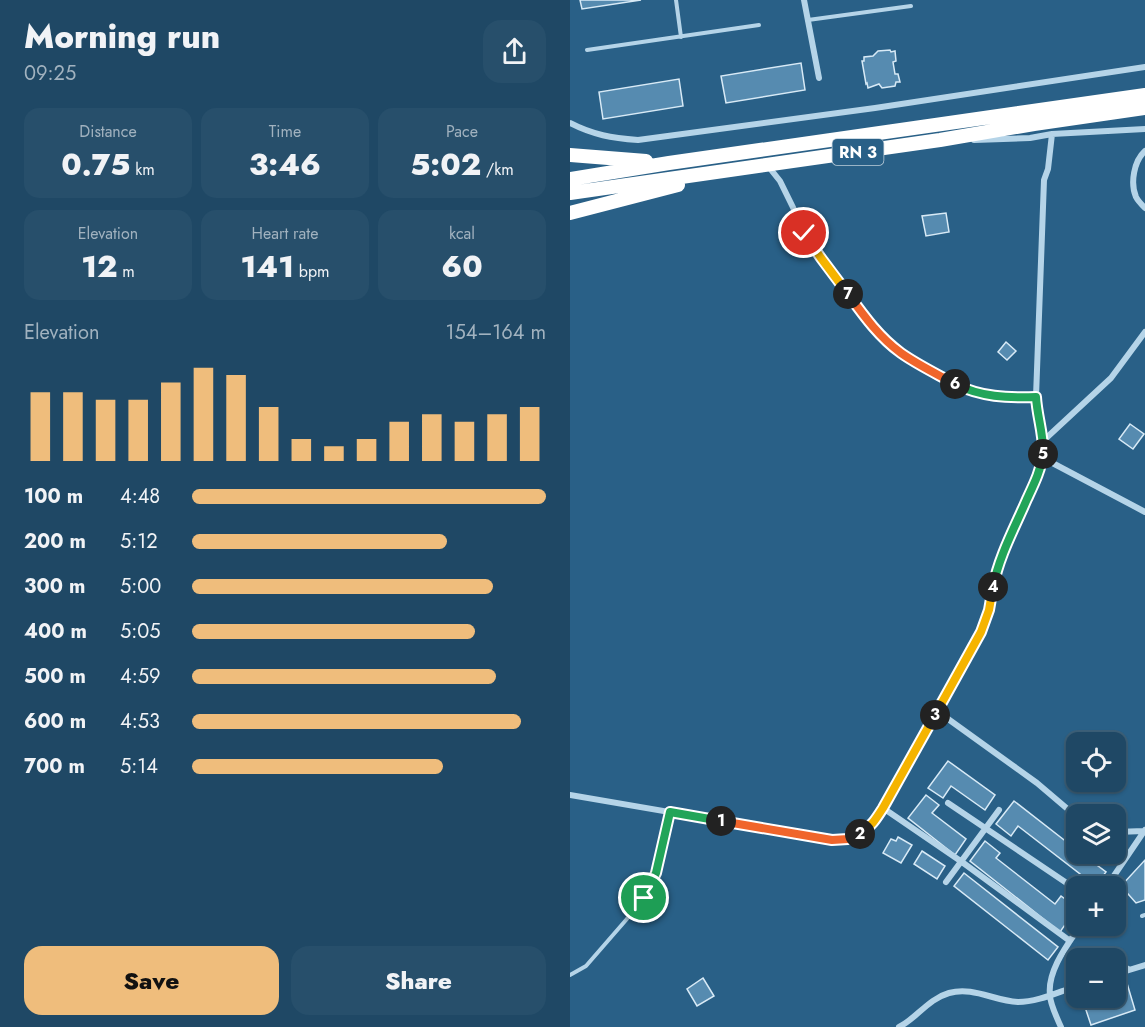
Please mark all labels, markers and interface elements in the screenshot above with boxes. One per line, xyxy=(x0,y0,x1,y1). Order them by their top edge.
text: Morning run xyxy=(24,13,220,60)
button: share xyxy=(483,20,546,83)
text: 09:25 xyxy=(24,59,76,88)
text: Distance xyxy=(79,120,137,143)
text: Time xyxy=(269,120,301,143)
text: Pace xyxy=(446,120,478,143)
road number: RN 3 xyxy=(832,139,884,165)
text: 0.75 xyxy=(61,143,130,186)
text: 3:46 xyxy=(249,143,321,186)
text: 5:02 xyxy=(410,143,481,186)
text: km xyxy=(130,158,155,181)
text: /km xyxy=(481,158,514,181)
pin xyxy=(778,207,829,258)
icon: check xyxy=(787,216,820,249)
text: Elevation xyxy=(78,222,138,245)
text: Heart rate xyxy=(252,222,318,245)
text: kcal xyxy=(449,222,475,245)
text: 12 xyxy=(81,245,118,288)
text: 141 xyxy=(240,245,294,288)
text: 60 xyxy=(441,245,483,288)
text: m xyxy=(118,260,135,283)
text: bpm xyxy=(294,260,330,283)
pin: 7 xyxy=(833,279,863,309)
text: 7 xyxy=(843,282,853,305)
text: Elevation xyxy=(24,318,99,347)
text: 154–164 m xyxy=(445,318,546,347)
pin: 6 xyxy=(940,369,970,399)
text: 6 xyxy=(950,372,960,395)
pin: 5 xyxy=(1028,439,1058,469)
text: 5 xyxy=(1038,442,1048,465)
text: 100 m xyxy=(24,482,83,511)
text: 4:48 xyxy=(120,482,160,511)
text: 200 m xyxy=(24,527,86,556)
text: 5:12 xyxy=(120,527,158,556)
text: 300 m xyxy=(24,572,85,601)
text: 5:00 xyxy=(120,572,161,601)
pin: 4 xyxy=(978,572,1008,602)
text: 4 xyxy=(987,575,999,598)
text: 400 m xyxy=(24,617,87,646)
text: 5:05 xyxy=(120,617,161,646)
text: 500 m xyxy=(24,662,86,691)
text: 4:59 xyxy=(120,662,160,691)
pin: 3 xyxy=(920,700,950,730)
text: 3 xyxy=(930,703,940,726)
text: 600 m xyxy=(24,707,86,736)
text: 4:53 xyxy=(120,707,160,736)
map controls xyxy=(1066,732,1126,1008)
button: locate xyxy=(1066,732,1126,792)
text: 700 m xyxy=(24,752,85,781)
text: 5:14 xyxy=(120,752,158,781)
button: layers xyxy=(1066,804,1126,864)
pin: 1 xyxy=(706,806,736,836)
text: 1 xyxy=(717,809,725,832)
pin: 2 xyxy=(845,819,875,849)
text: 2 xyxy=(855,822,865,845)
pin xyxy=(618,872,669,923)
button: + xyxy=(1066,876,1126,936)
icon: arrive xyxy=(627,881,660,914)
button: Save xyxy=(24,946,279,1015)
button: Share xyxy=(291,946,546,1015)
button: − xyxy=(1066,948,1126,1008)

